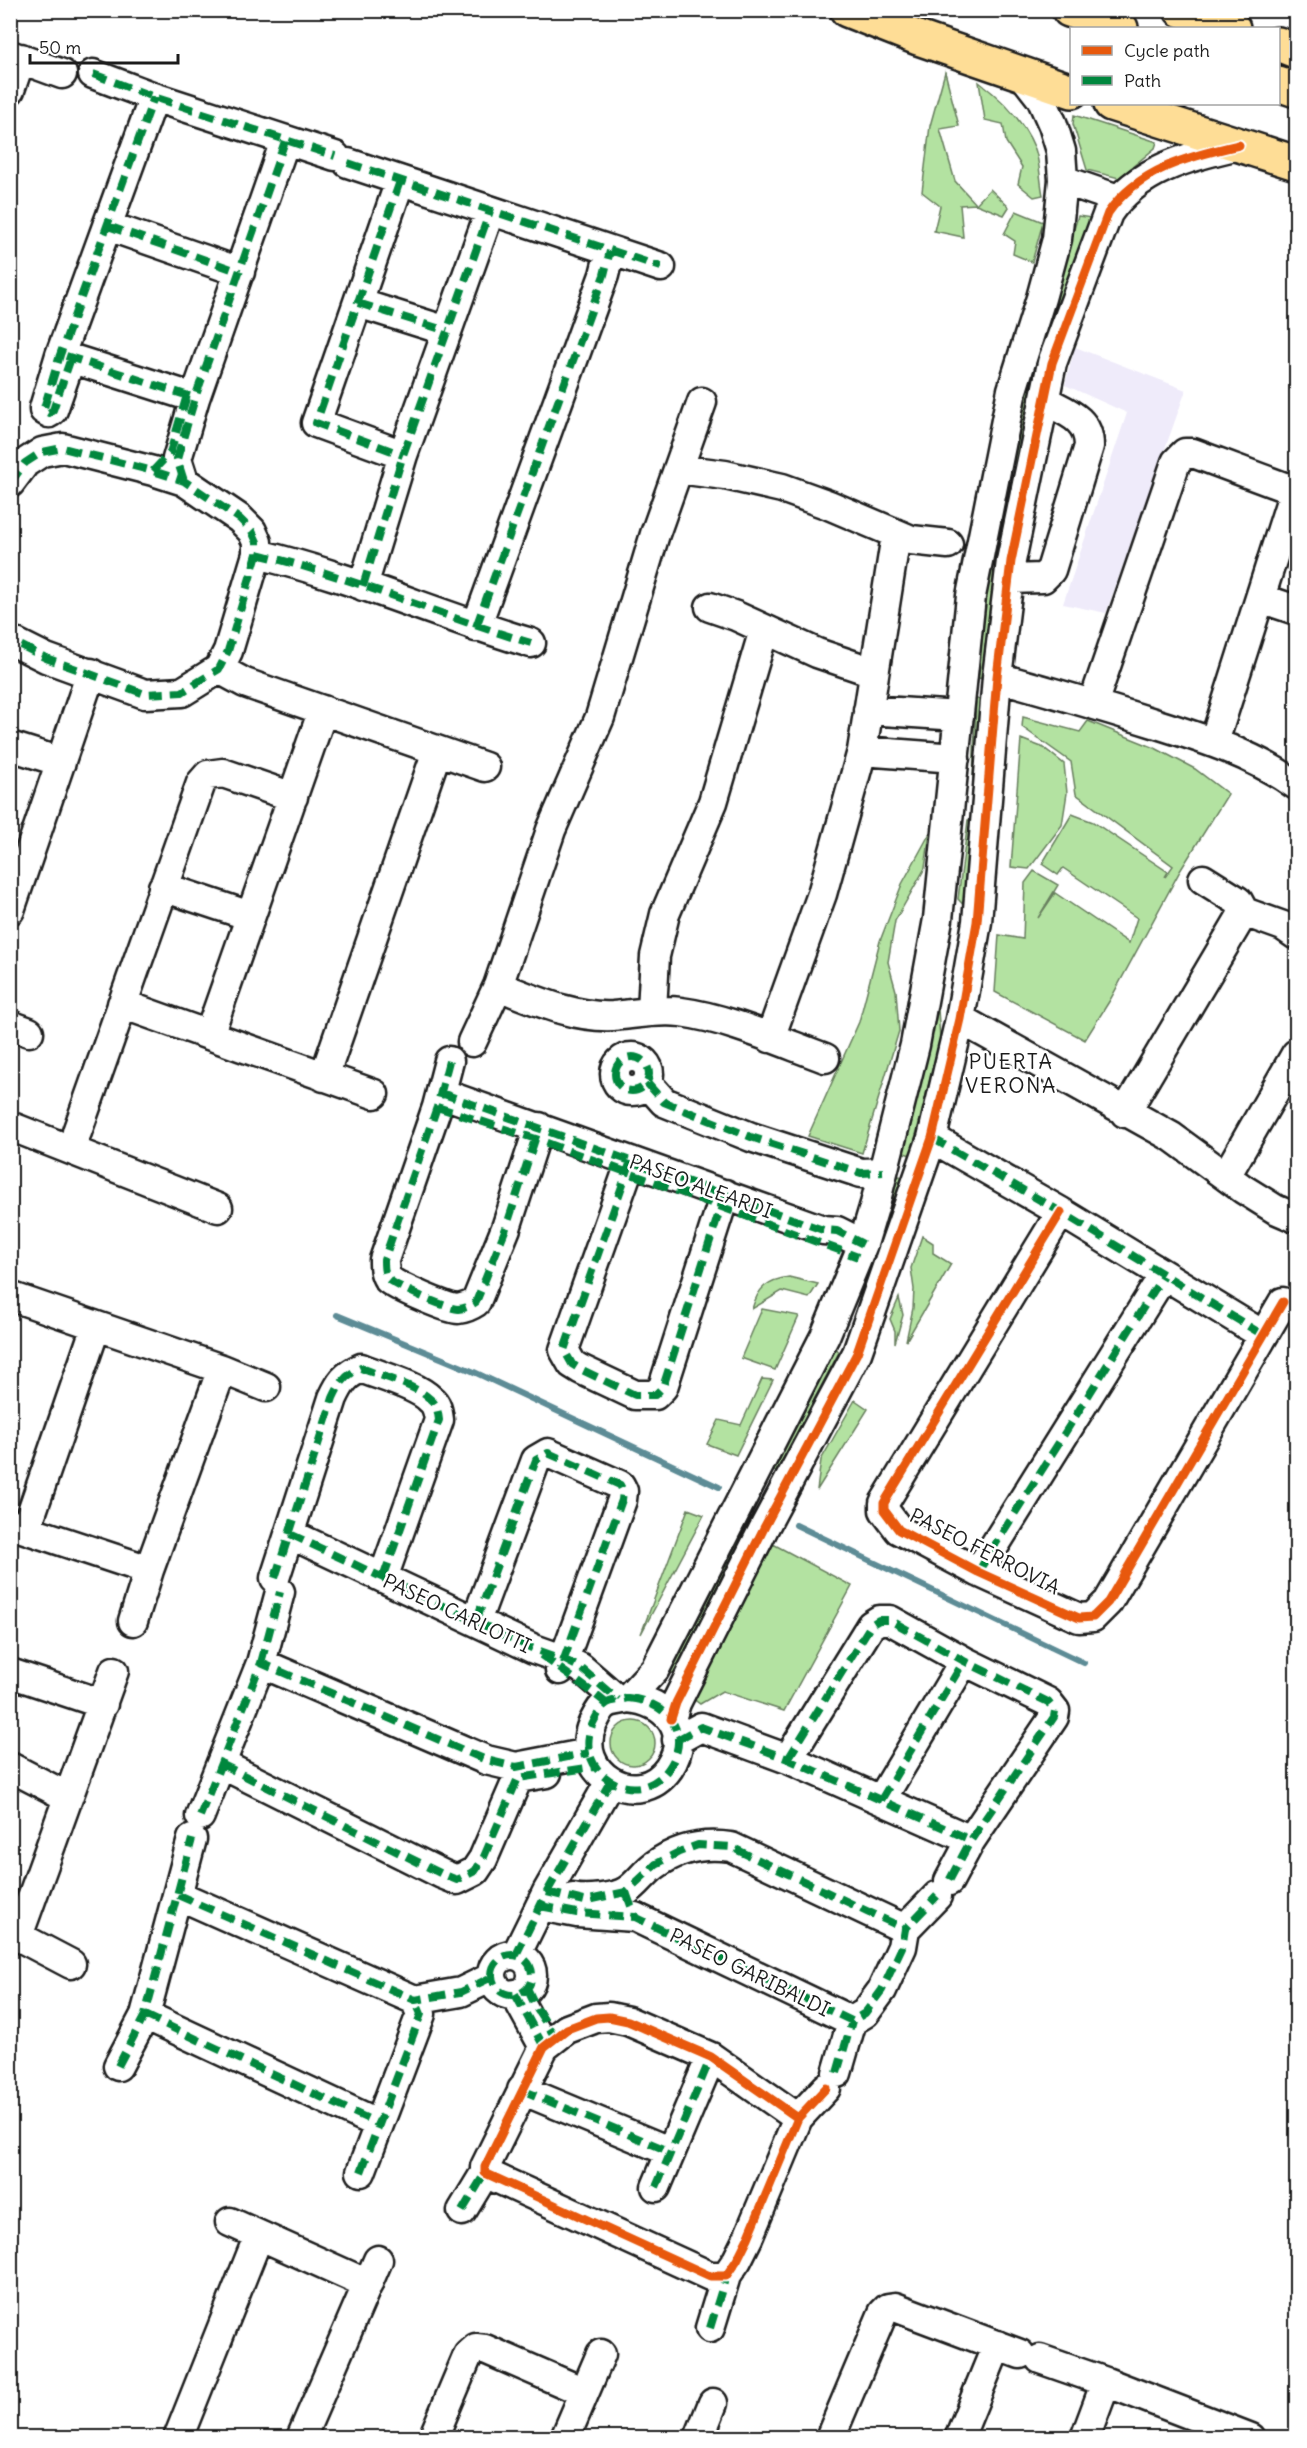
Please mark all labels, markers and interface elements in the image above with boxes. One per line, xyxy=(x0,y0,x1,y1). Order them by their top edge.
scale bar xyxy=(30,27,178,65)
legend xyxy=(1070,27,1280,105)
text: 50 m xyxy=(39,36,81,59)
text: Cycle path xyxy=(1124,39,1210,62)
text: Path xyxy=(1124,69,1161,92)
district label: PUERTA VERONA xyxy=(965,1048,1057,1099)
street label: PASEO ALEARDI xyxy=(626,1148,776,1224)
street label: PASEO FERROVIA xyxy=(906,1502,1064,1600)
street label: PASEO CARLOTTI xyxy=(379,1568,535,1658)
street label: PASEO GARIBALDI xyxy=(666,1922,834,2022)

